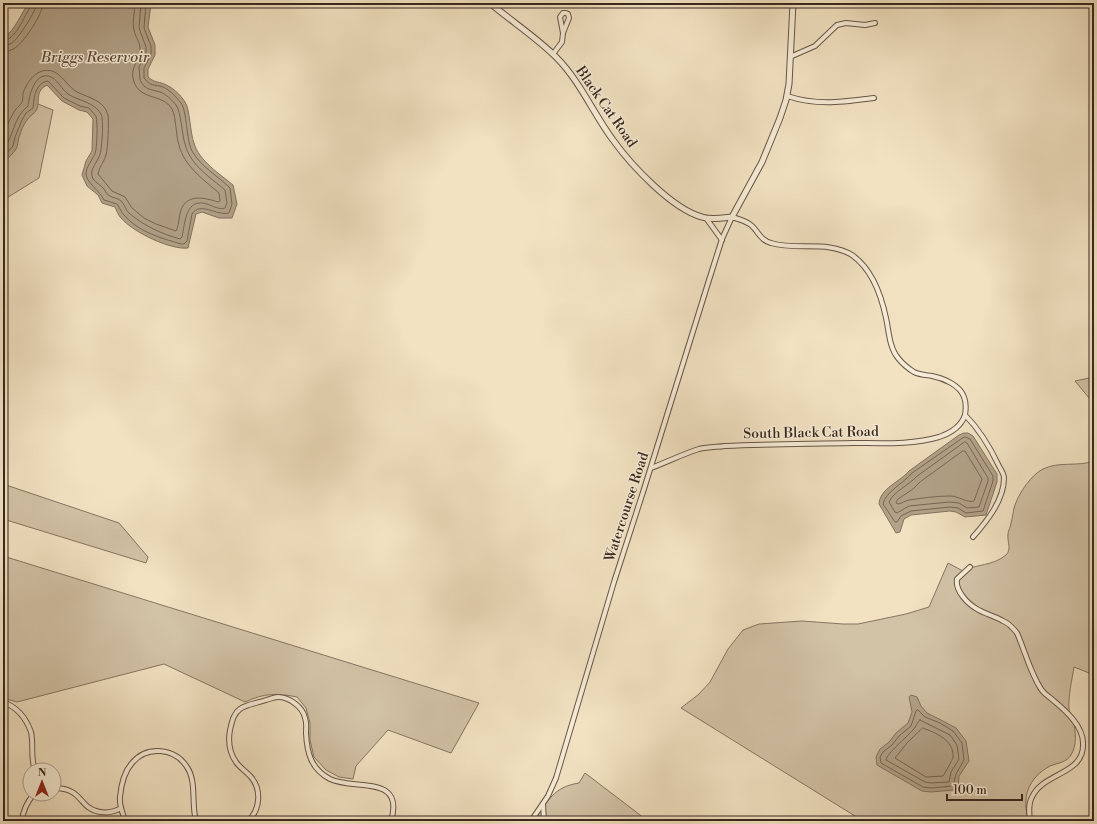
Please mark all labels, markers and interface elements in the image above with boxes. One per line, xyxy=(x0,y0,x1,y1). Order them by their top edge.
water label: Briggs Reservoir xyxy=(40,48,150,67)
street label: Black Cat Road xyxy=(571,62,641,151)
street label: South Black Cat Road xyxy=(743,423,879,443)
street label: Watercourse Road xyxy=(600,450,653,565)
north arrow xyxy=(22,762,62,802)
text: N xyxy=(38,766,47,780)
scale bar xyxy=(947,776,1022,802)
text: 100 m xyxy=(953,783,987,798)

